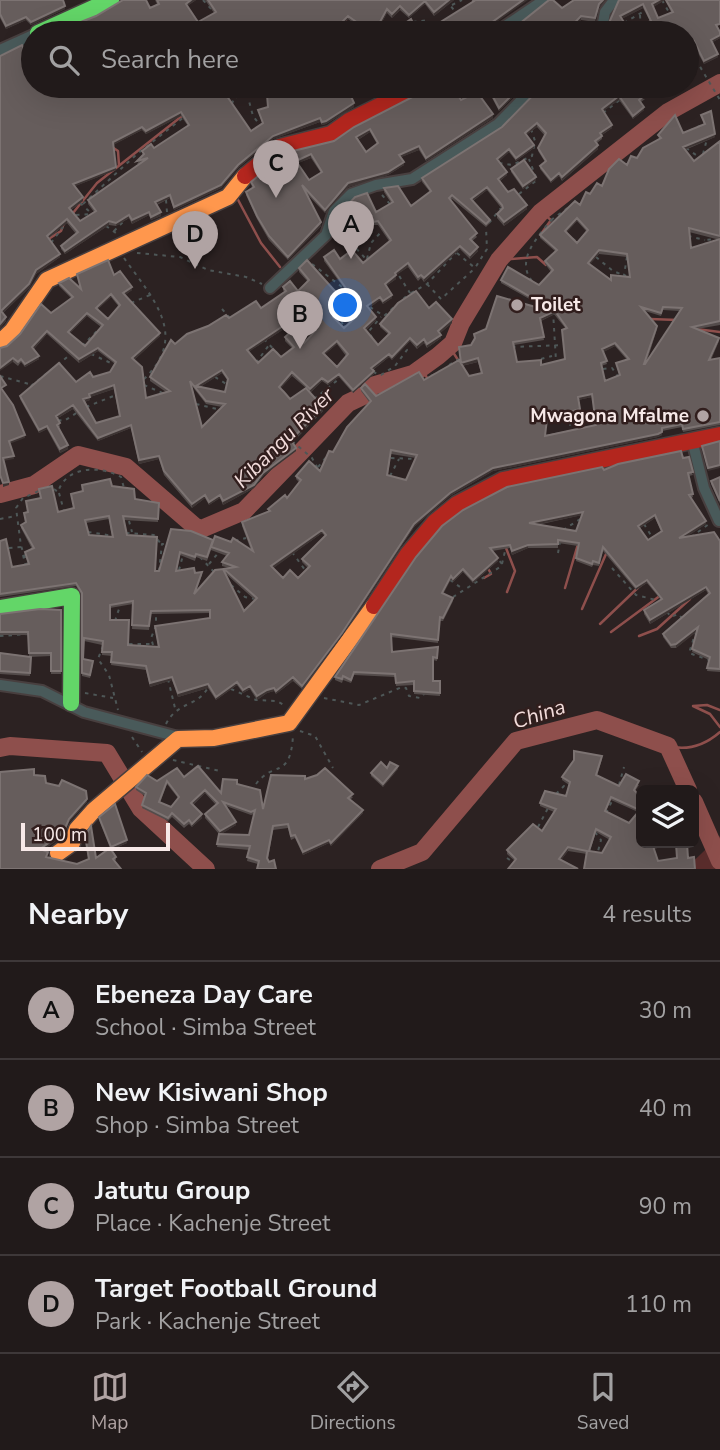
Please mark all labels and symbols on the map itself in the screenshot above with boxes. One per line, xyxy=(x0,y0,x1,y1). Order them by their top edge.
pin: C xyxy=(253,140,299,198)
pin: A xyxy=(328,201,374,259)
pin: D xyxy=(172,211,218,269)
your location xyxy=(328,288,362,322)
pin: B xyxy=(277,291,323,349)
place label: Toilet xyxy=(531,292,581,318)
marker: Toilet xyxy=(509,297,525,313)
water label: Kibangu River xyxy=(228,381,341,494)
place label: Mwagona Mfalme xyxy=(530,403,689,429)
marker: Mwagona Mfalme xyxy=(695,408,711,424)
water label: China xyxy=(509,692,569,736)
scale bar xyxy=(21,820,170,852)

